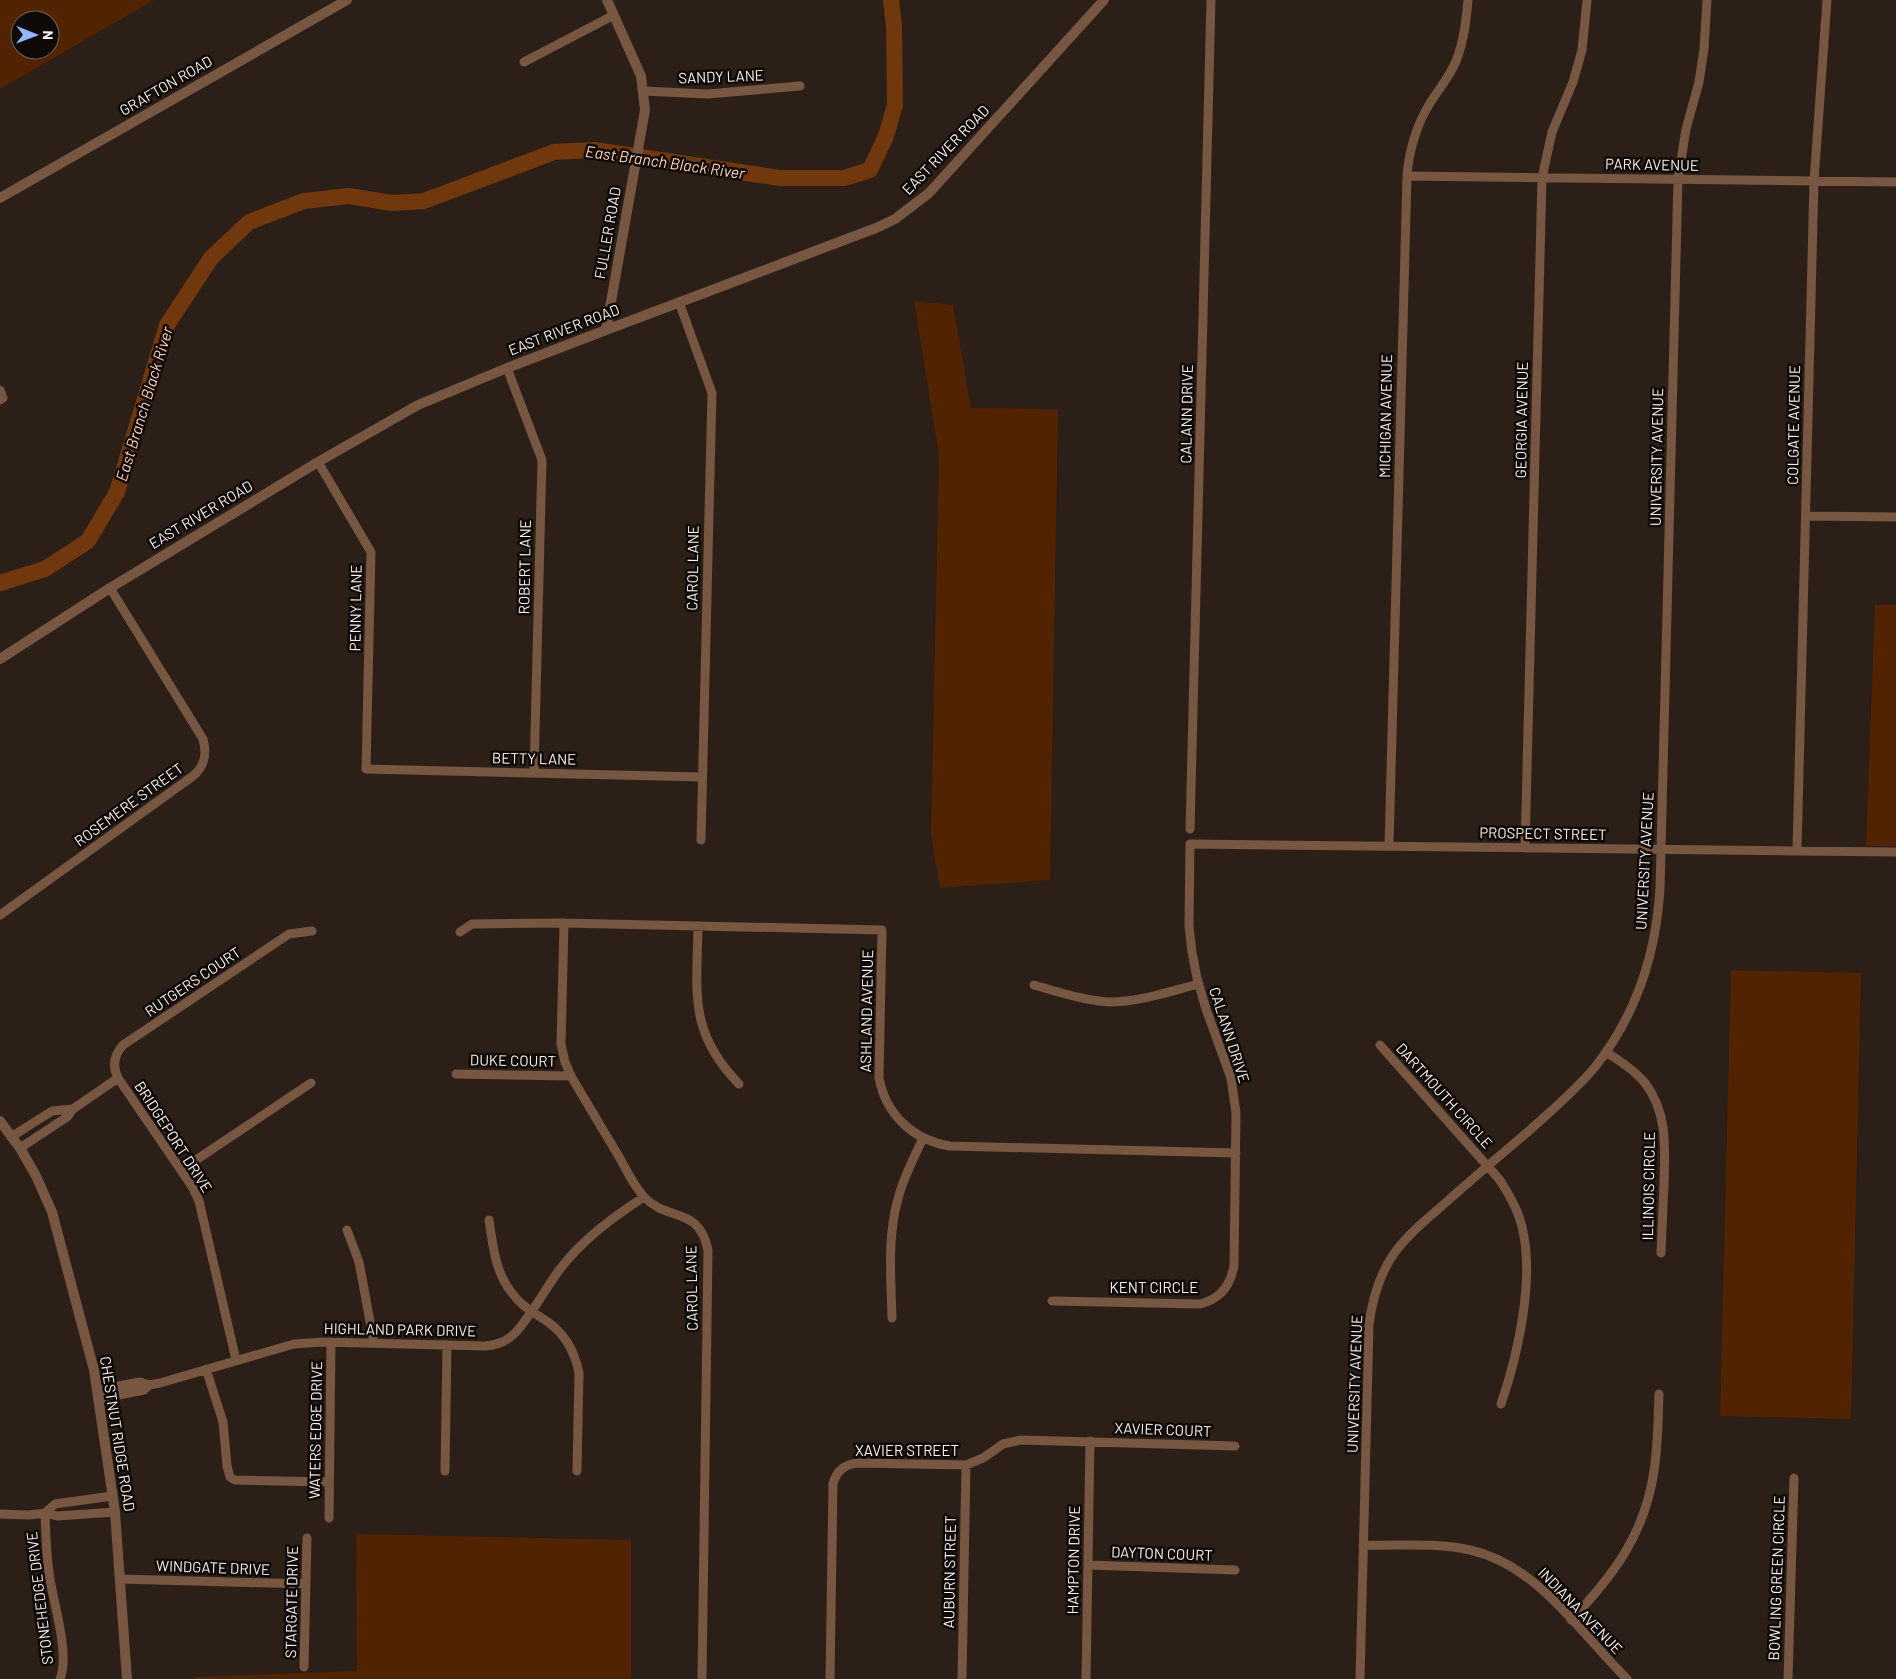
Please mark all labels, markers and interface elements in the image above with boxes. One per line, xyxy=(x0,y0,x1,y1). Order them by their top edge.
north arrow xyxy=(10,10,60,60)
text: N xyxy=(40,30,57,40)
street label: GRAFTON ROAD xyxy=(116,51,215,119)
street label: SANDY LANE xyxy=(678,66,764,86)
street label: EAST RIVER ROAD xyxy=(898,101,993,198)
water label: East Branch Black River xyxy=(584,141,747,182)
street label: PARK AVENUE xyxy=(1605,154,1699,174)
street label: FULLER ROAD xyxy=(590,185,624,280)
street label: EAST RIVER ROAD xyxy=(506,300,622,359)
water label: East Branch Black River xyxy=(111,323,176,483)
street label: MICHIGAN AVENUE xyxy=(1375,354,1395,478)
street label: GEORGIA AVENUE xyxy=(1511,361,1531,479)
street label: CALANN DRIVE xyxy=(1176,364,1196,464)
street label: COLGATE AVENUE xyxy=(1783,365,1803,485)
street label: UNIVERSITY AVENUE xyxy=(1646,388,1666,526)
street label: EAST RIVER ROAD xyxy=(146,476,255,552)
street label: ROBERT LANE xyxy=(514,519,534,615)
street label: CAROL LANE xyxy=(682,525,702,611)
street label: PENNY LANE xyxy=(345,564,365,652)
street label: BETTY LANE xyxy=(492,748,576,768)
street label: ROSEMERE STREET xyxy=(70,759,186,850)
street label: UNIVERSITY AVENUE xyxy=(1631,791,1657,930)
street label: PROSPECT STREET xyxy=(1479,823,1607,843)
street label: RUTGERS COURT xyxy=(141,942,244,1020)
street label: ASHLAND AVENUE xyxy=(856,950,876,1072)
street label: CALANN DRIVE xyxy=(1206,985,1254,1085)
street label: DARTMOUTH CIRCLE xyxy=(1393,1039,1497,1152)
street label: DUKE COURT xyxy=(470,1050,556,1070)
street label: BRIDGEPORT DRIVE xyxy=(131,1077,216,1195)
street label: ILLINOIS CIRCLE xyxy=(1638,1131,1658,1241)
street label: CAROL LANE xyxy=(681,1245,701,1331)
street label: KENT CIRCLE xyxy=(1110,1278,1198,1296)
street label: UNIVERSITY AVENUE xyxy=(1343,1315,1365,1453)
street label: HIGHLAND PARK DRIVE xyxy=(324,1319,476,1339)
street label: CHESTNUT RIDGE ROAD xyxy=(97,1355,139,1513)
street label: WATERS EDGE DRIVE xyxy=(305,1361,325,1499)
street label: XAVIER COURT xyxy=(1114,1418,1212,1440)
street label: XAVIER STREET xyxy=(855,1441,959,1459)
street label: BOWLING GREEN CIRCLE xyxy=(1764,1495,1788,1661)
street label: HAMPTON DRIVE xyxy=(1063,1505,1083,1615)
street label: AUBURN STREET xyxy=(939,1515,959,1629)
street label: STONEHEDGE DRIVE xyxy=(22,1531,56,1666)
street label: DAYTON COURT xyxy=(1111,1542,1213,1564)
street label: STARGATE DRIVE xyxy=(281,1546,301,1658)
street label: WINDGATE DRIVE xyxy=(156,1556,270,1578)
street label: INDIANA AVENUE xyxy=(1535,1563,1627,1657)

